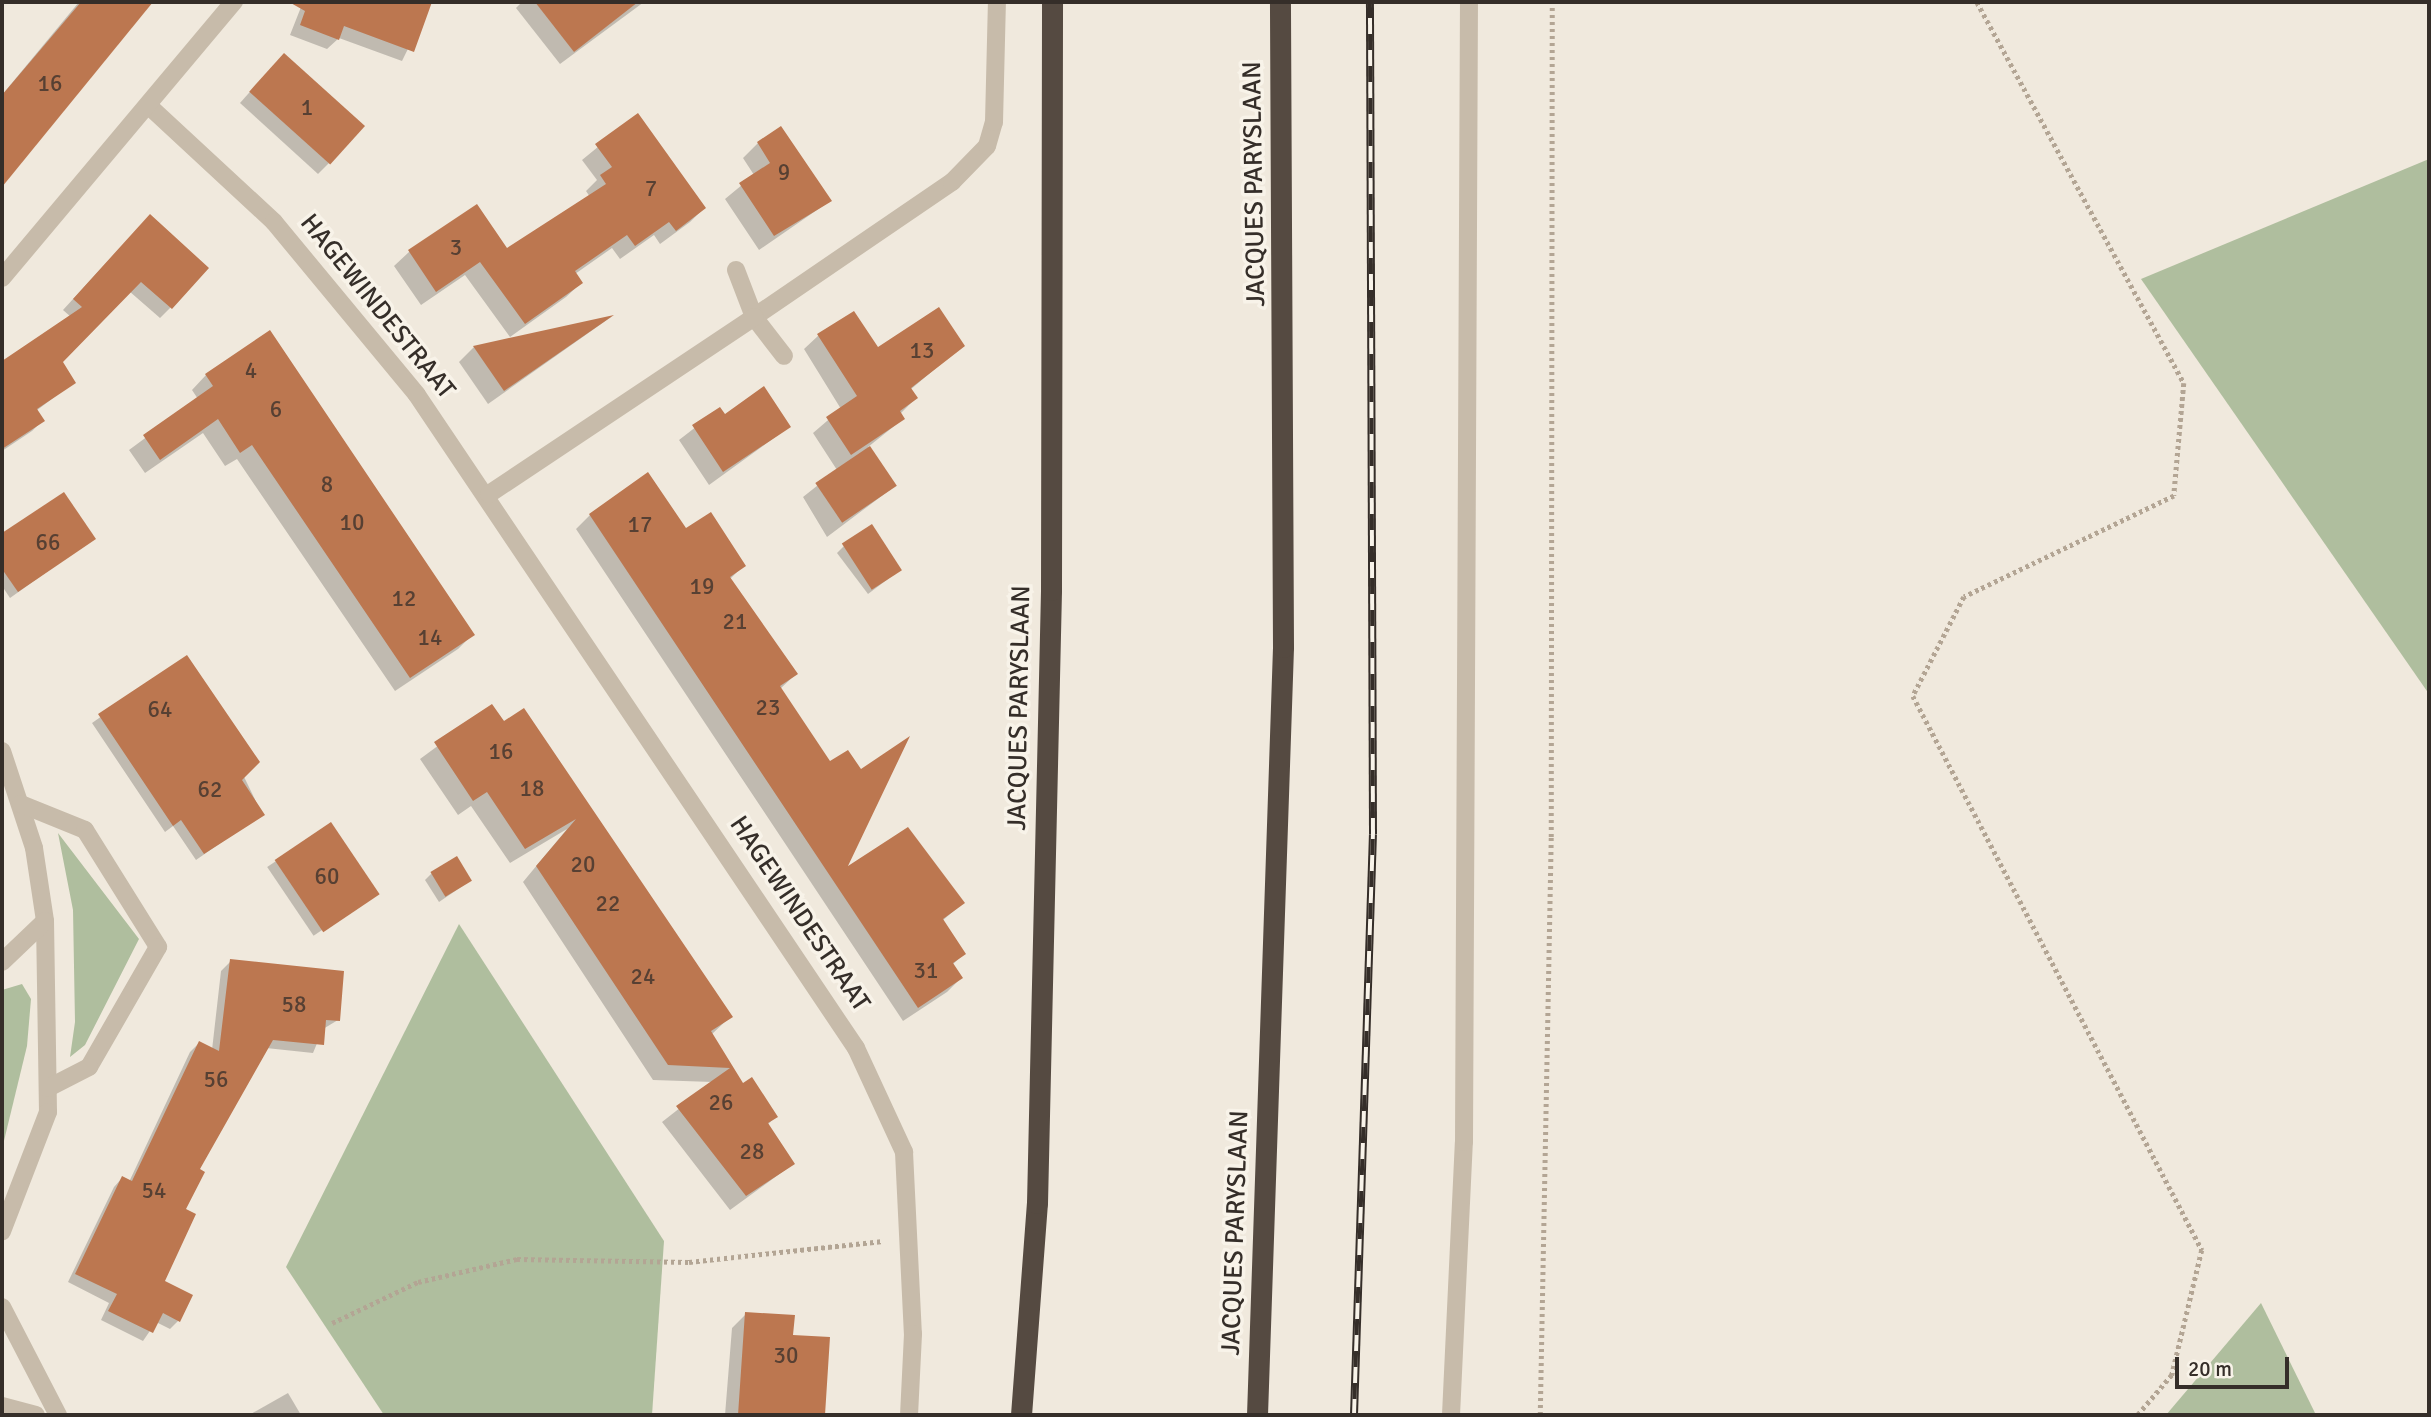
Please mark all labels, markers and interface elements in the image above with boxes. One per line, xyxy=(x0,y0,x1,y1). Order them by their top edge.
street label: JACQUES PARYSLAAN xyxy=(1237,61,1273,307)
house number: 16 xyxy=(38,70,62,98)
house number: 1 xyxy=(301,94,313,122)
house number: 9 xyxy=(778,159,790,187)
house number: 7 xyxy=(645,175,657,203)
street label: HAGEWINDESTRAAT xyxy=(293,208,461,406)
house number: 3 xyxy=(450,234,462,262)
house number: 13 xyxy=(910,337,934,365)
house number: 4 xyxy=(245,357,257,385)
house number: 6 xyxy=(270,396,282,424)
house number: 8 xyxy=(321,471,333,499)
house number: 10 xyxy=(340,509,364,537)
house number: 17 xyxy=(628,511,652,539)
house number: 66 xyxy=(36,529,60,557)
house number: 19 xyxy=(690,573,714,601)
house number: 12 xyxy=(392,585,416,613)
street label: JACQUES PARYSLAAN xyxy=(1002,585,1038,831)
house number: 21 xyxy=(723,608,747,636)
house number: 14 xyxy=(418,624,442,652)
house number: 23 xyxy=(756,694,780,722)
house number: 64 xyxy=(148,696,172,724)
house number: 16 xyxy=(489,738,513,766)
house number: 18 xyxy=(520,775,544,803)
house number: 62 xyxy=(198,776,222,804)
street label: HAGEWINDESTRAAT xyxy=(722,810,876,1018)
house number: 20 xyxy=(571,851,595,879)
house number: 60 xyxy=(315,863,339,891)
house number: 22 xyxy=(596,890,620,918)
house number: 31 xyxy=(914,957,938,985)
house number: 24 xyxy=(631,963,655,991)
house number: 58 xyxy=(282,991,306,1019)
house number: 56 xyxy=(204,1066,228,1094)
house number: 26 xyxy=(709,1089,733,1117)
street label: JACQUES PARYSLAAN xyxy=(1216,1110,1256,1356)
house number: 28 xyxy=(740,1138,764,1166)
house number: 54 xyxy=(142,1177,166,1205)
house number: 30 xyxy=(774,1342,798,1370)
scale bar xyxy=(2179,1344,2293,1388)
text: 20 m xyxy=(2188,1356,2232,1382)

